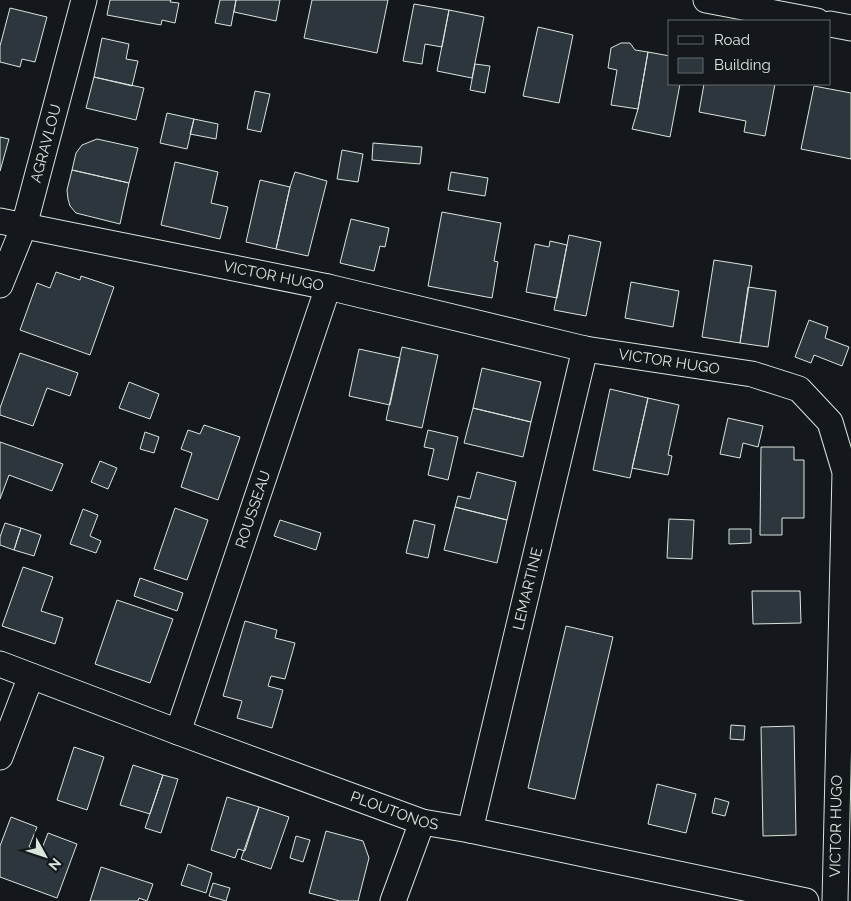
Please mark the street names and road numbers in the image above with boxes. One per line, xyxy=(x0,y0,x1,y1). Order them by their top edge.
street label: AGRAVLOU xyxy=(27,102,65,185)
street label: VICTOR HUGO xyxy=(222,257,325,295)
street label: VICTOR HUGO xyxy=(617,345,721,378)
street label: ROUSSEAU xyxy=(232,468,274,550)
street label: LEMARTINE xyxy=(509,546,546,632)
street label: VICTOR HUGO xyxy=(826,775,846,877)
street label: PLOUTONOS xyxy=(348,787,440,834)

